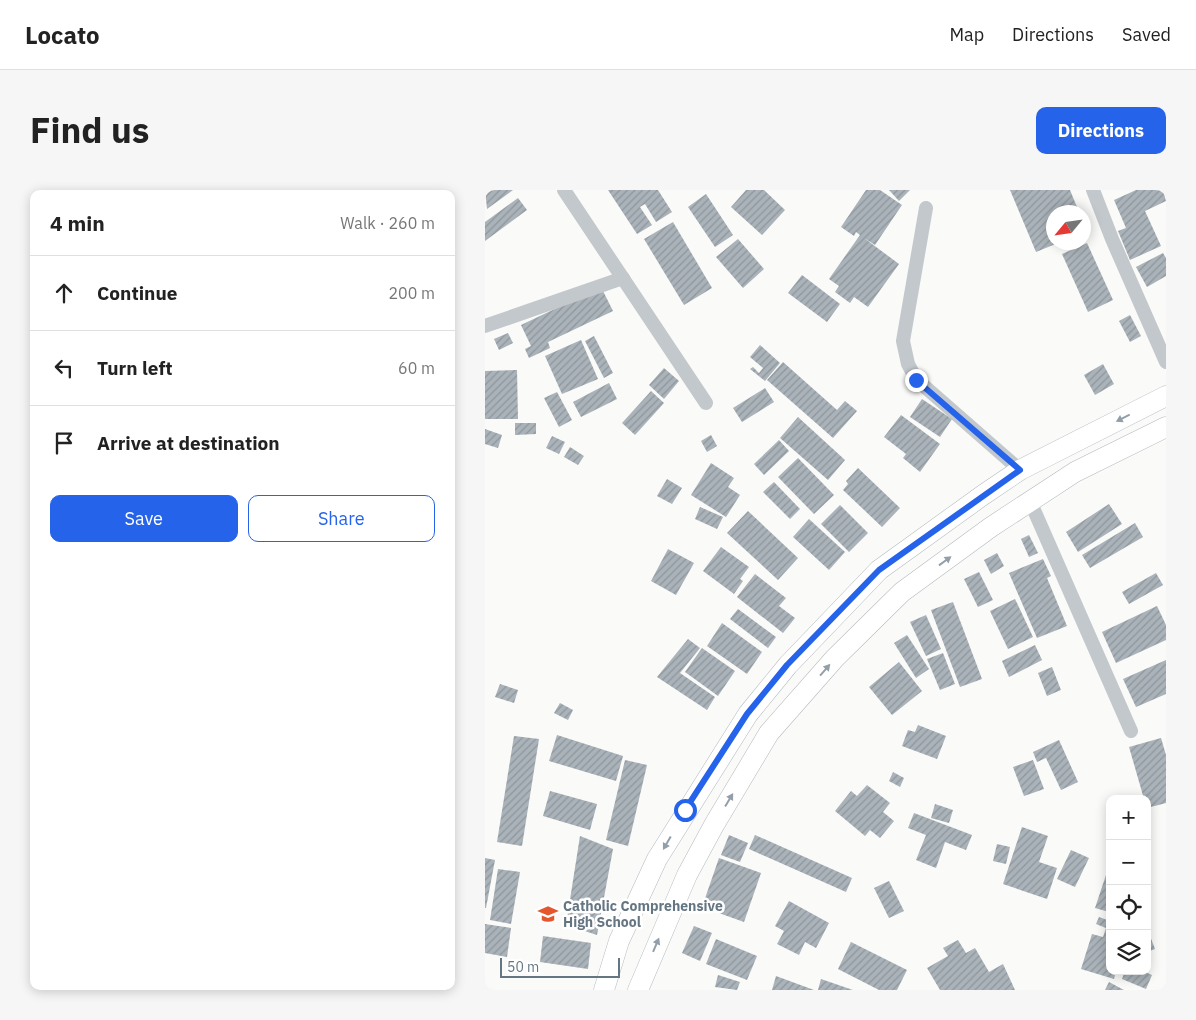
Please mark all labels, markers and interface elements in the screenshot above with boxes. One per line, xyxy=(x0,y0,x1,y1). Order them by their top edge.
text: Locato xyxy=(25,19,100,51)
text: Map xyxy=(949,23,984,46)
text: Directions xyxy=(1012,23,1094,46)
text: Saved xyxy=(1122,23,1171,46)
text: Find us xyxy=(30,107,149,153)
button: Directions xyxy=(1036,107,1166,154)
north arrow xyxy=(1046,205,1091,250)
text: 4 min xyxy=(50,209,105,237)
text: Walk · 260 m xyxy=(340,213,435,233)
icon: ahead xyxy=(50,279,78,307)
text: Continue xyxy=(97,281,177,305)
text: 200 m xyxy=(388,283,435,303)
icon: left xyxy=(50,354,78,382)
text: Turn left xyxy=(97,356,173,380)
text: 60 m xyxy=(398,358,435,378)
route end xyxy=(905,369,928,392)
one-way arrow xyxy=(1115,414,1130,422)
icon: arrive xyxy=(50,429,78,457)
text: Arrive at destination xyxy=(97,431,280,455)
button: Save xyxy=(50,495,238,542)
button: Share xyxy=(248,495,435,542)
one-way arrow xyxy=(938,556,952,566)
one-way arrow xyxy=(819,664,831,676)
one-way arrow xyxy=(724,793,733,806)
map controls xyxy=(1106,795,1151,975)
button: + xyxy=(1106,795,1151,840)
route start xyxy=(674,799,697,822)
one-way arrow xyxy=(662,836,671,849)
button: − xyxy=(1106,840,1151,885)
button: locate xyxy=(1106,885,1151,930)
place label: Catholic Comprehensive High School xyxy=(563,897,723,931)
school or university icon: Catholic Comprehensive High School xyxy=(537,903,559,925)
button: layers xyxy=(1106,930,1151,975)
one-way arrow xyxy=(653,938,661,952)
scale bar xyxy=(500,955,620,978)
text: 50 m xyxy=(507,958,539,976)

